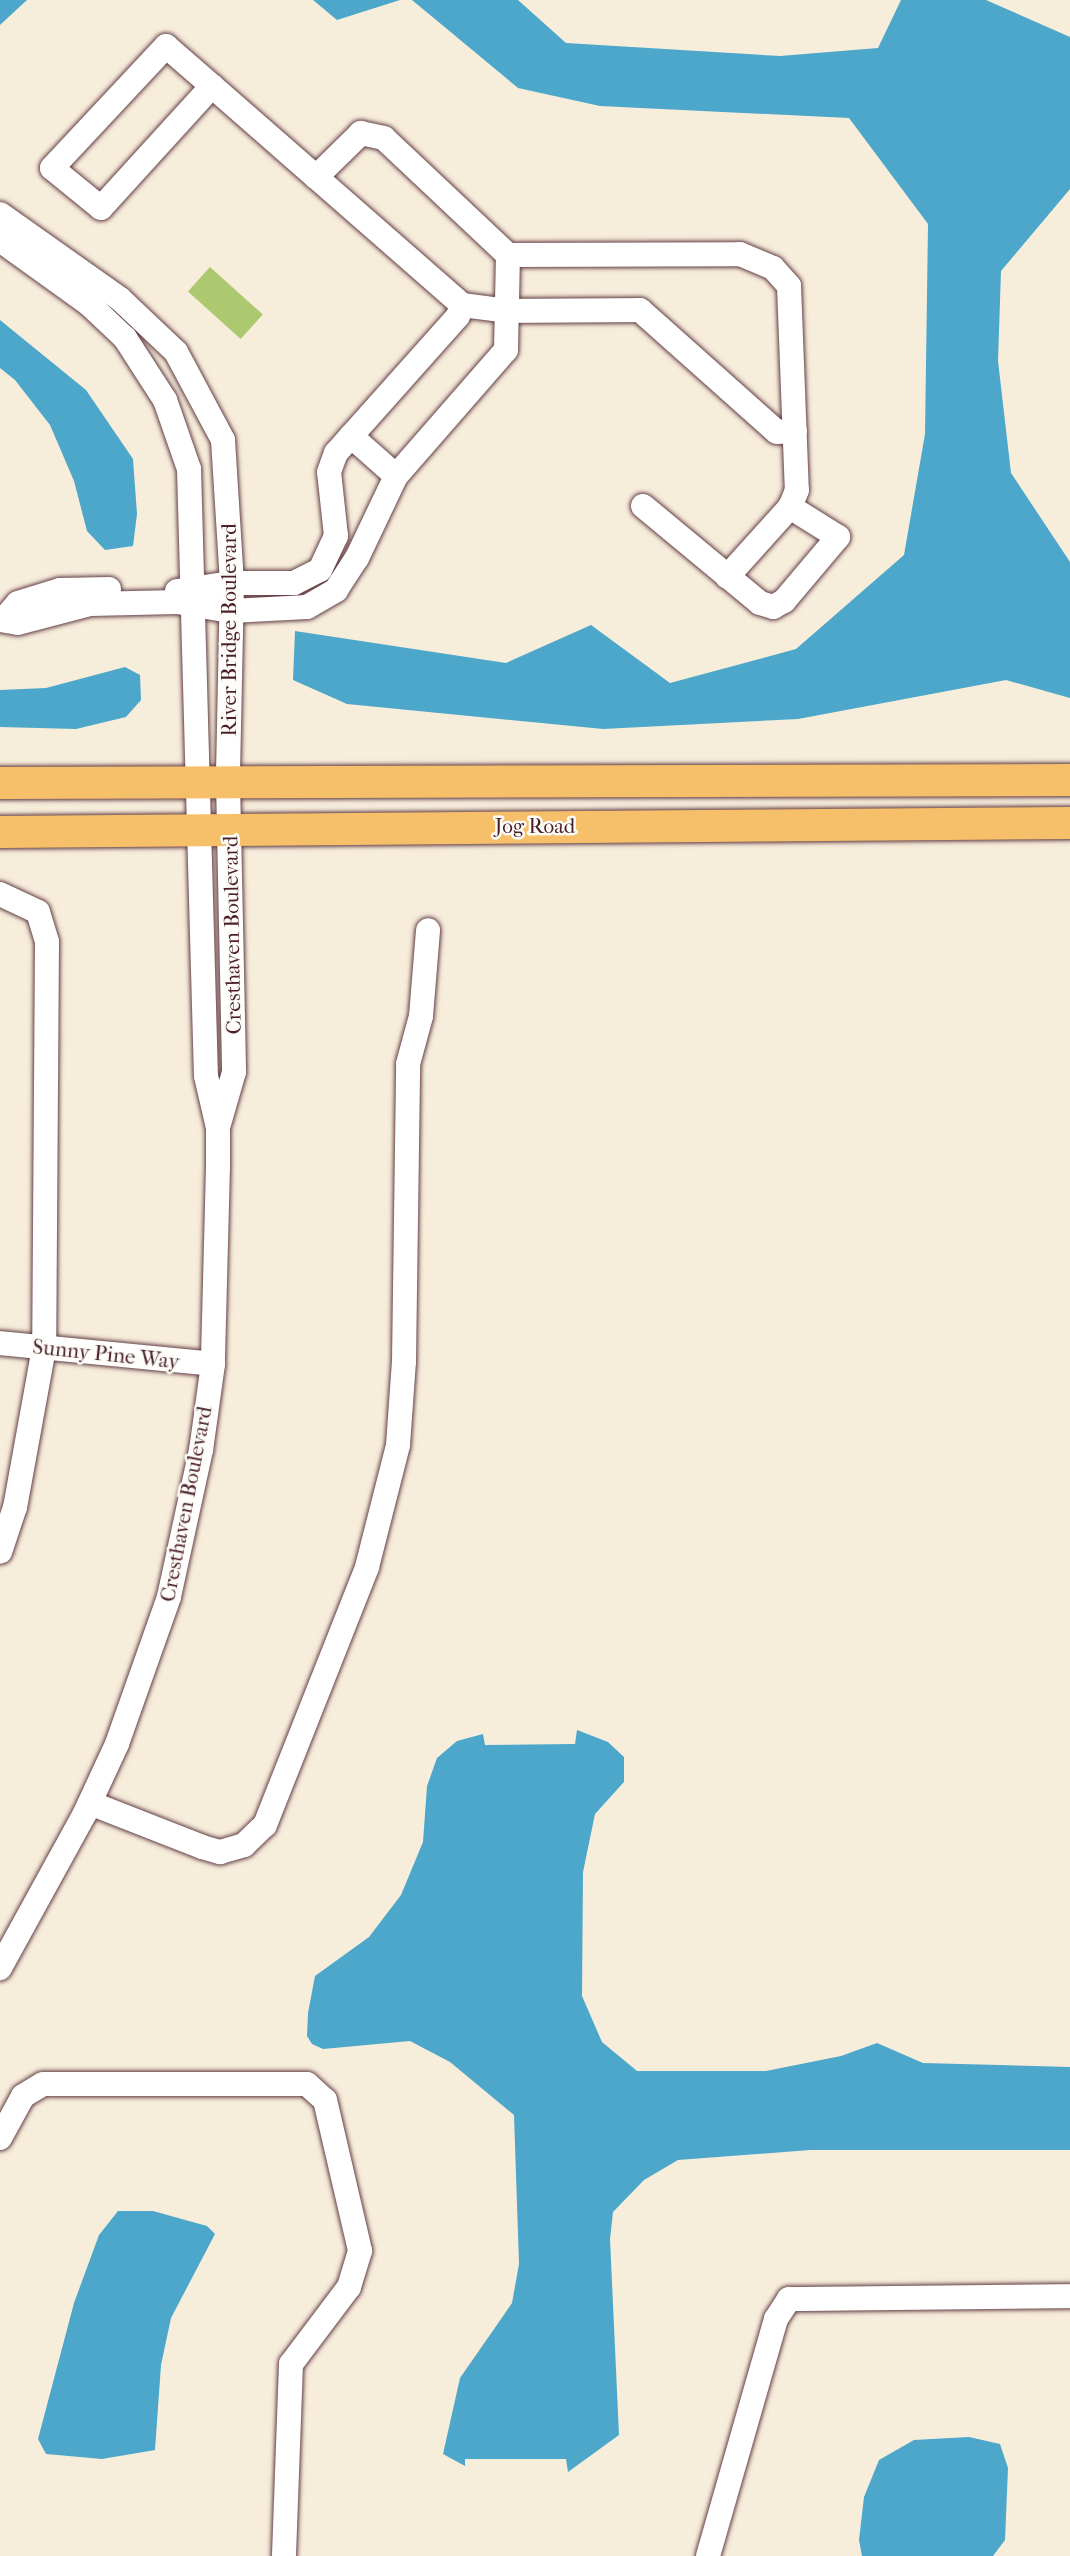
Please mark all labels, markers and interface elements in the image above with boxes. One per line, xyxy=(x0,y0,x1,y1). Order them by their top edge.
street label: River Bridge Boulevard xyxy=(216,523,242,737)
street label: Jog Road xyxy=(495,813,575,839)
street label: Cresthaven Boulevard xyxy=(218,835,246,1035)
street label: Sunny Pine Way xyxy=(31,1334,181,1374)
street label: Cresthaven Boulevard xyxy=(155,1404,217,1604)

